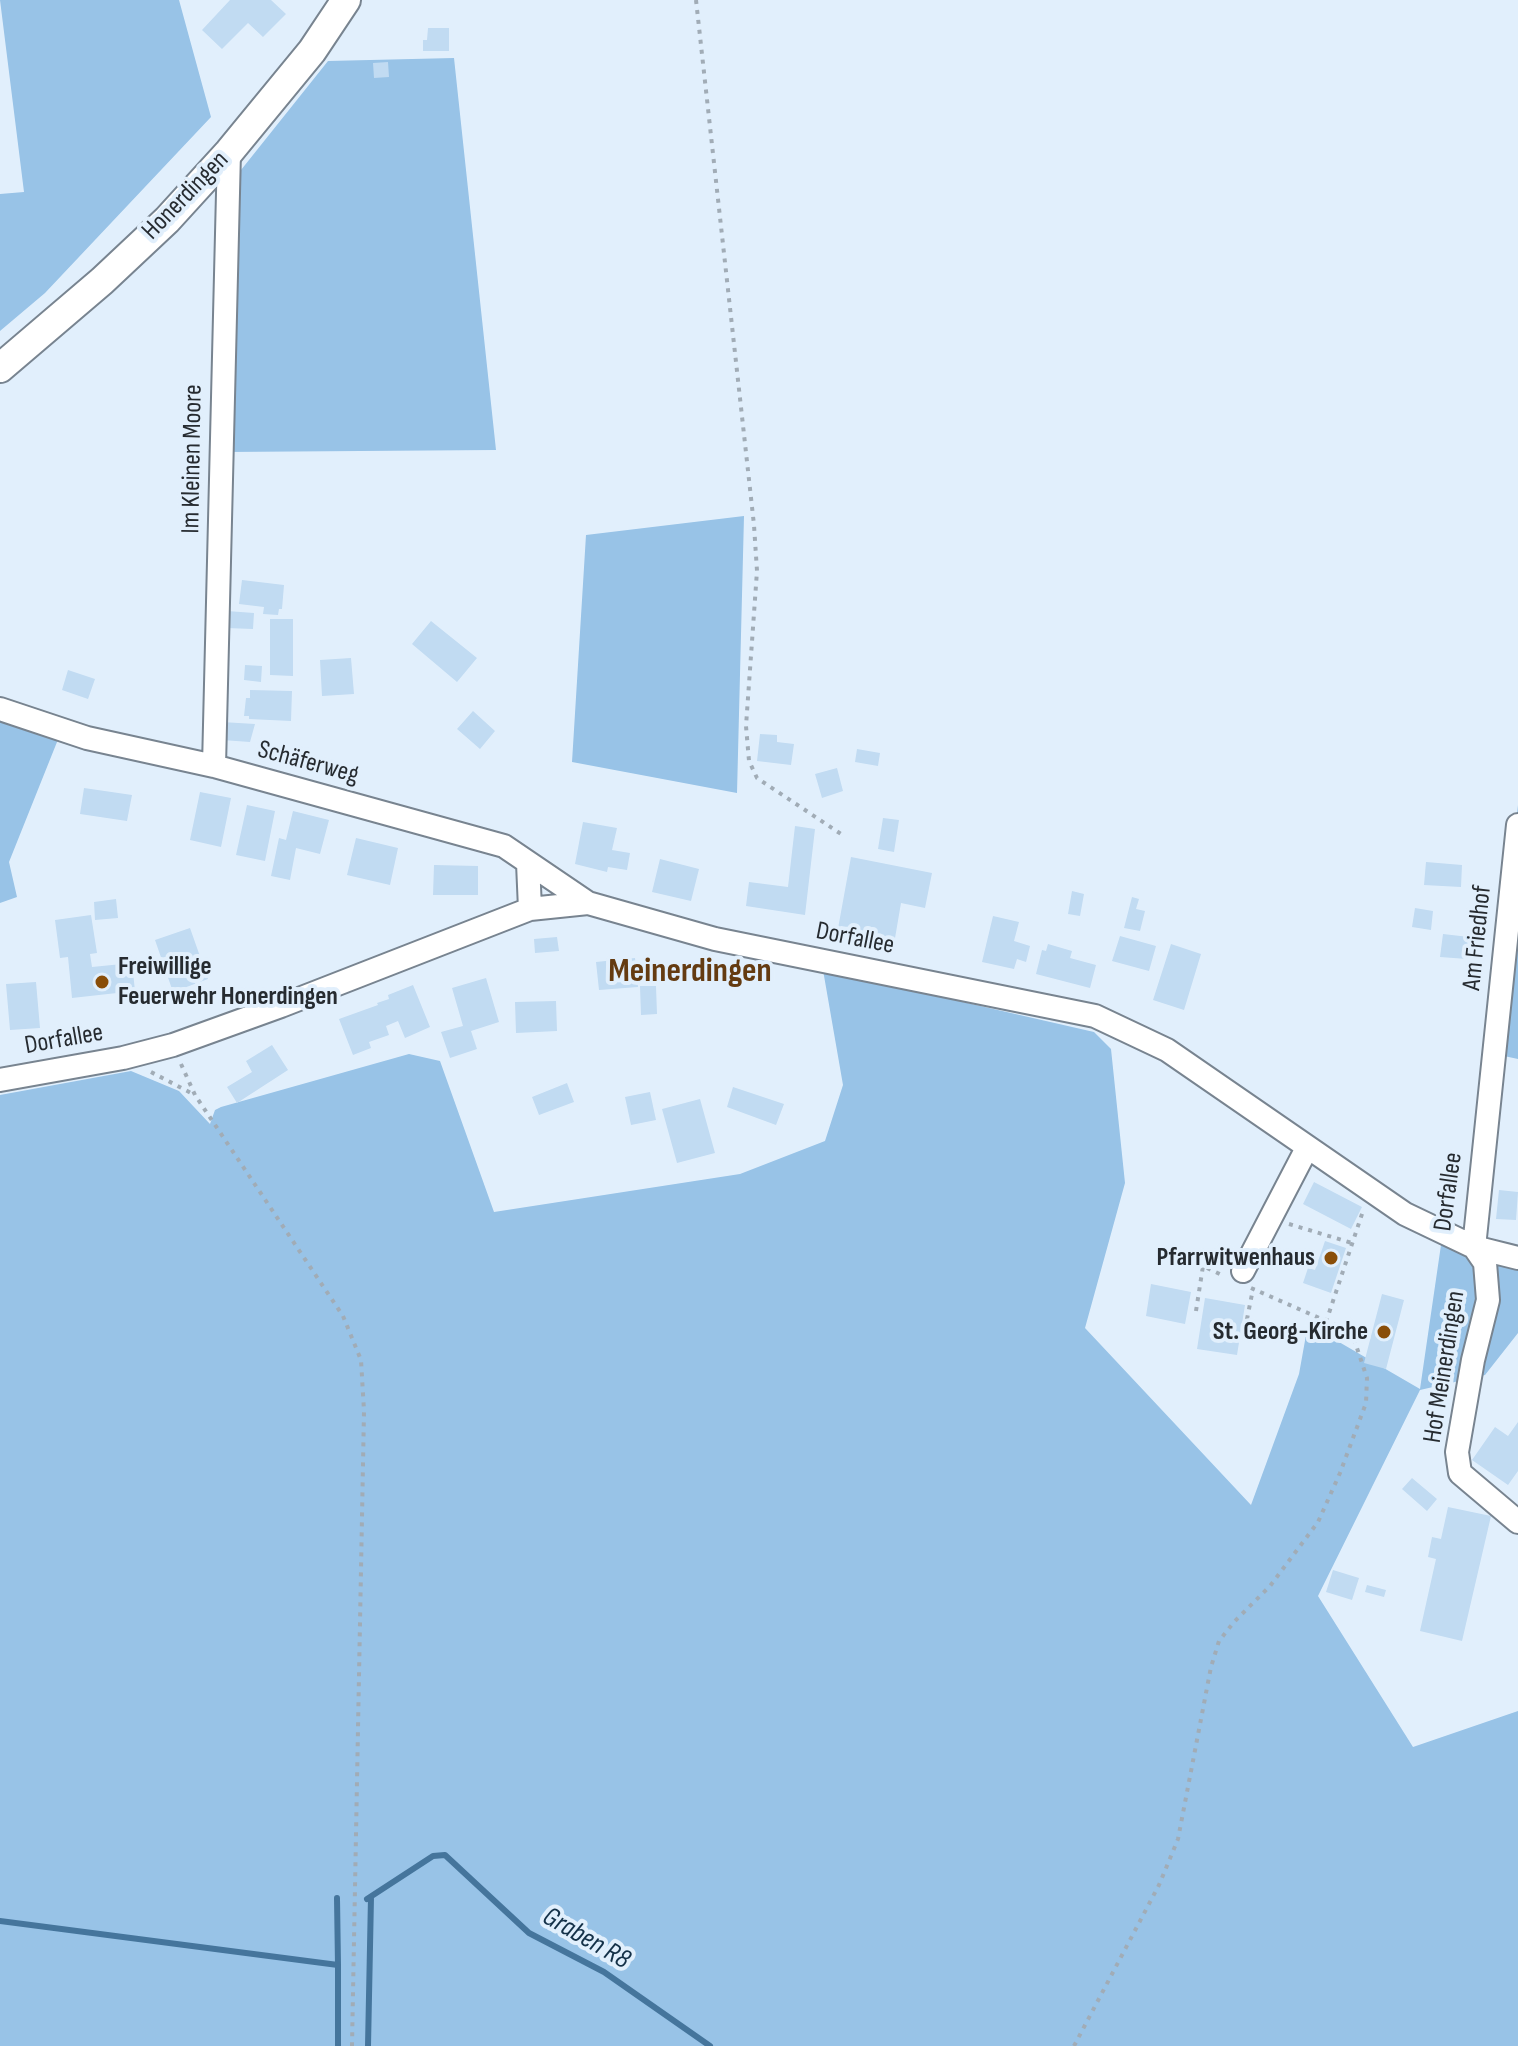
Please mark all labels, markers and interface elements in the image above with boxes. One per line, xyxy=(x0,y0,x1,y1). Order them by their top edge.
street label: Honerdingen xyxy=(136,145,236,247)
street label: Im Kleinen Moore xyxy=(176,384,210,534)
street label: Schäferweg xyxy=(254,735,362,791)
street label: Am Friedhof xyxy=(1457,884,1499,992)
street label: Dorfallee xyxy=(813,916,897,962)
place label: Freiwillige Feuerwehr Honerdingen xyxy=(118,951,338,1012)
district label: Meinerdingen xyxy=(608,952,772,992)
marker: Freiwillige Feuerwehr Honerdingen xyxy=(93,973,111,991)
street label: Dorfallee xyxy=(22,1018,106,1062)
street label: Dorfallee xyxy=(1428,1151,1470,1233)
place label: Pfarrwitwenhaus xyxy=(1157,1242,1315,1274)
marker: Pfarrwitwenhaus xyxy=(1322,1249,1340,1267)
street label: Hof Meinerdingen xyxy=(1418,1289,1472,1445)
place label: St. Georg-Kirche xyxy=(1213,1316,1368,1348)
marker: St. Georg-Kirche xyxy=(1375,1323,1393,1341)
water label: Graben R8 xyxy=(536,1901,636,1977)

